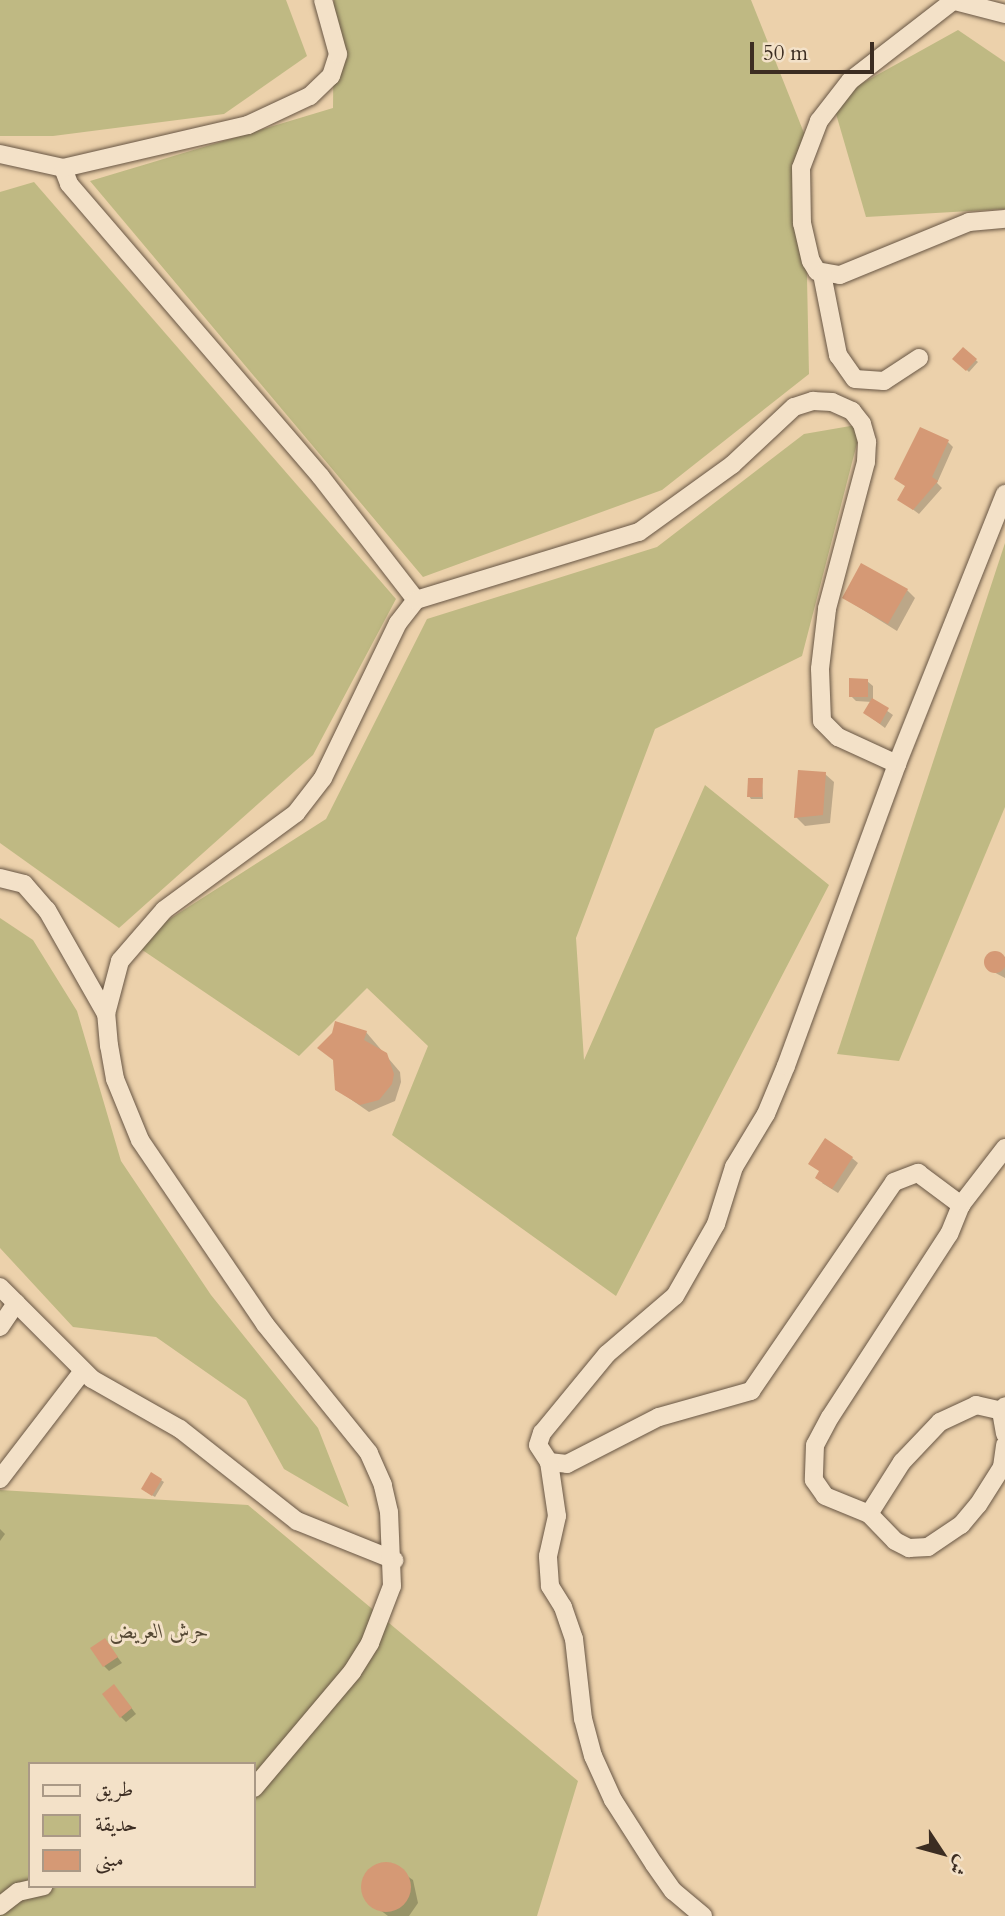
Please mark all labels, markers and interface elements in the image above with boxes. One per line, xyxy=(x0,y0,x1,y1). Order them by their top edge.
scale bar xyxy=(753,28,877,72)
text: 50 m xyxy=(763,39,808,68)
park label: حرش العريض xyxy=(109,1619,209,1645)
legend xyxy=(28,1762,256,1888)
text: طريق xyxy=(95,1775,133,1804)
text: حديقة xyxy=(95,1810,138,1839)
north arrow xyxy=(907,1818,977,1888)
text: مبنى xyxy=(95,1845,124,1874)
text: ش xyxy=(943,1850,975,1881)

